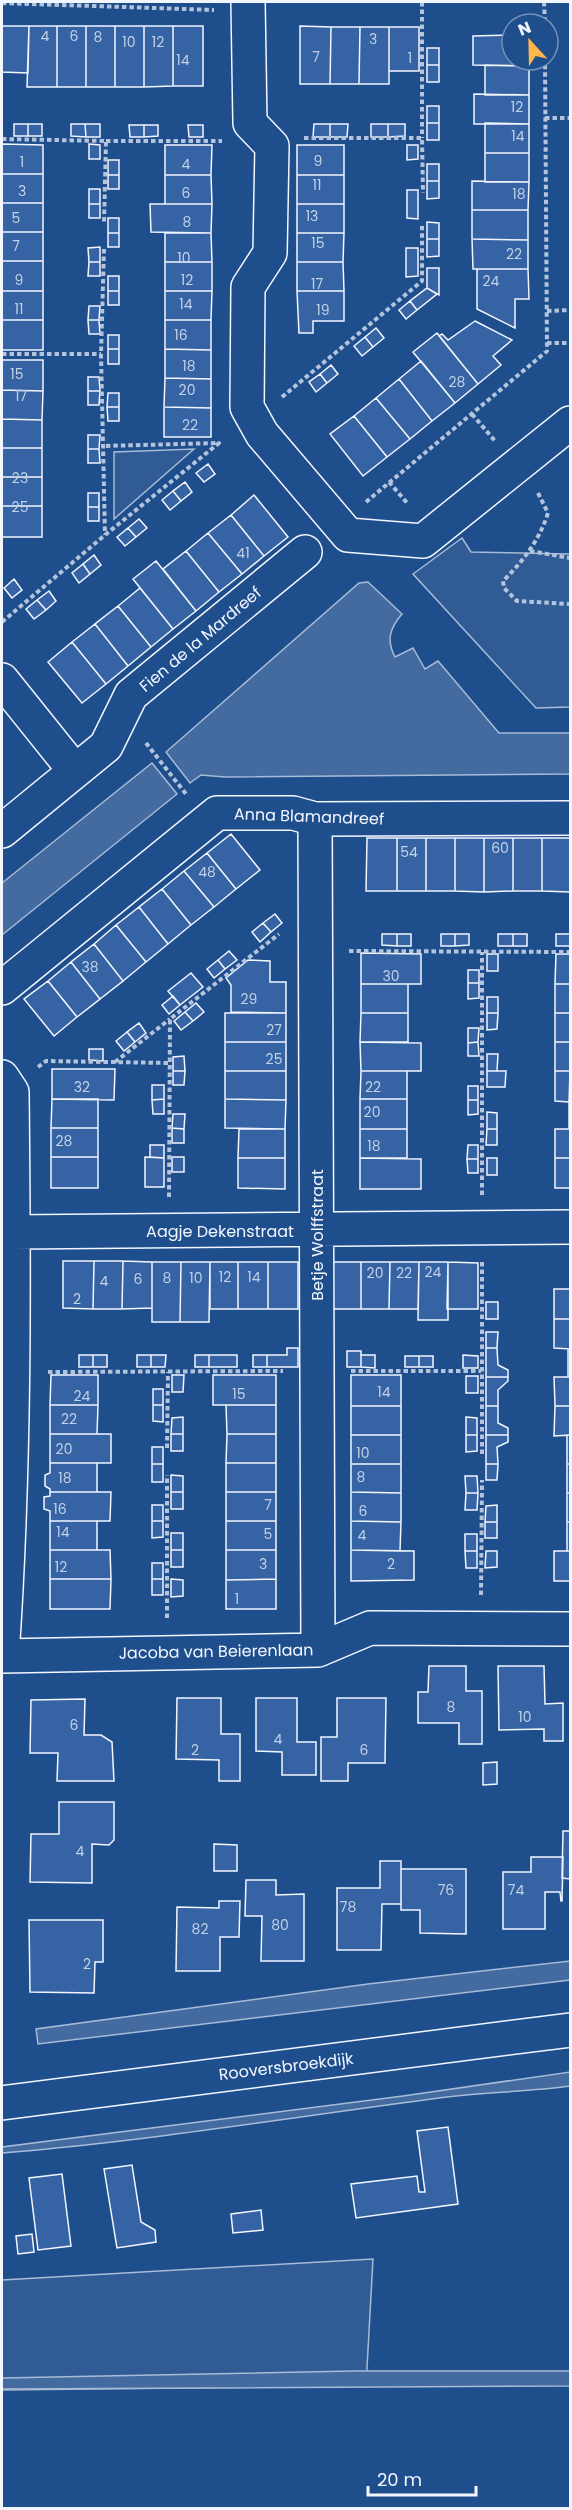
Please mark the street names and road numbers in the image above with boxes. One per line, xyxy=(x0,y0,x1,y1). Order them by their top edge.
street label: Fien de la Mardreef xyxy=(134,581,266,697)
street label: Anna Blamandreef xyxy=(233,802,385,831)
street label: Betje Wolffstraat xyxy=(306,1169,329,1301)
street label: Aagje Dekenstraat xyxy=(146,1220,294,1243)
street label: Jacoba van Beierenlaan xyxy=(118,1638,314,1665)
street label: Rooversbroekdijk xyxy=(217,2047,355,2086)

